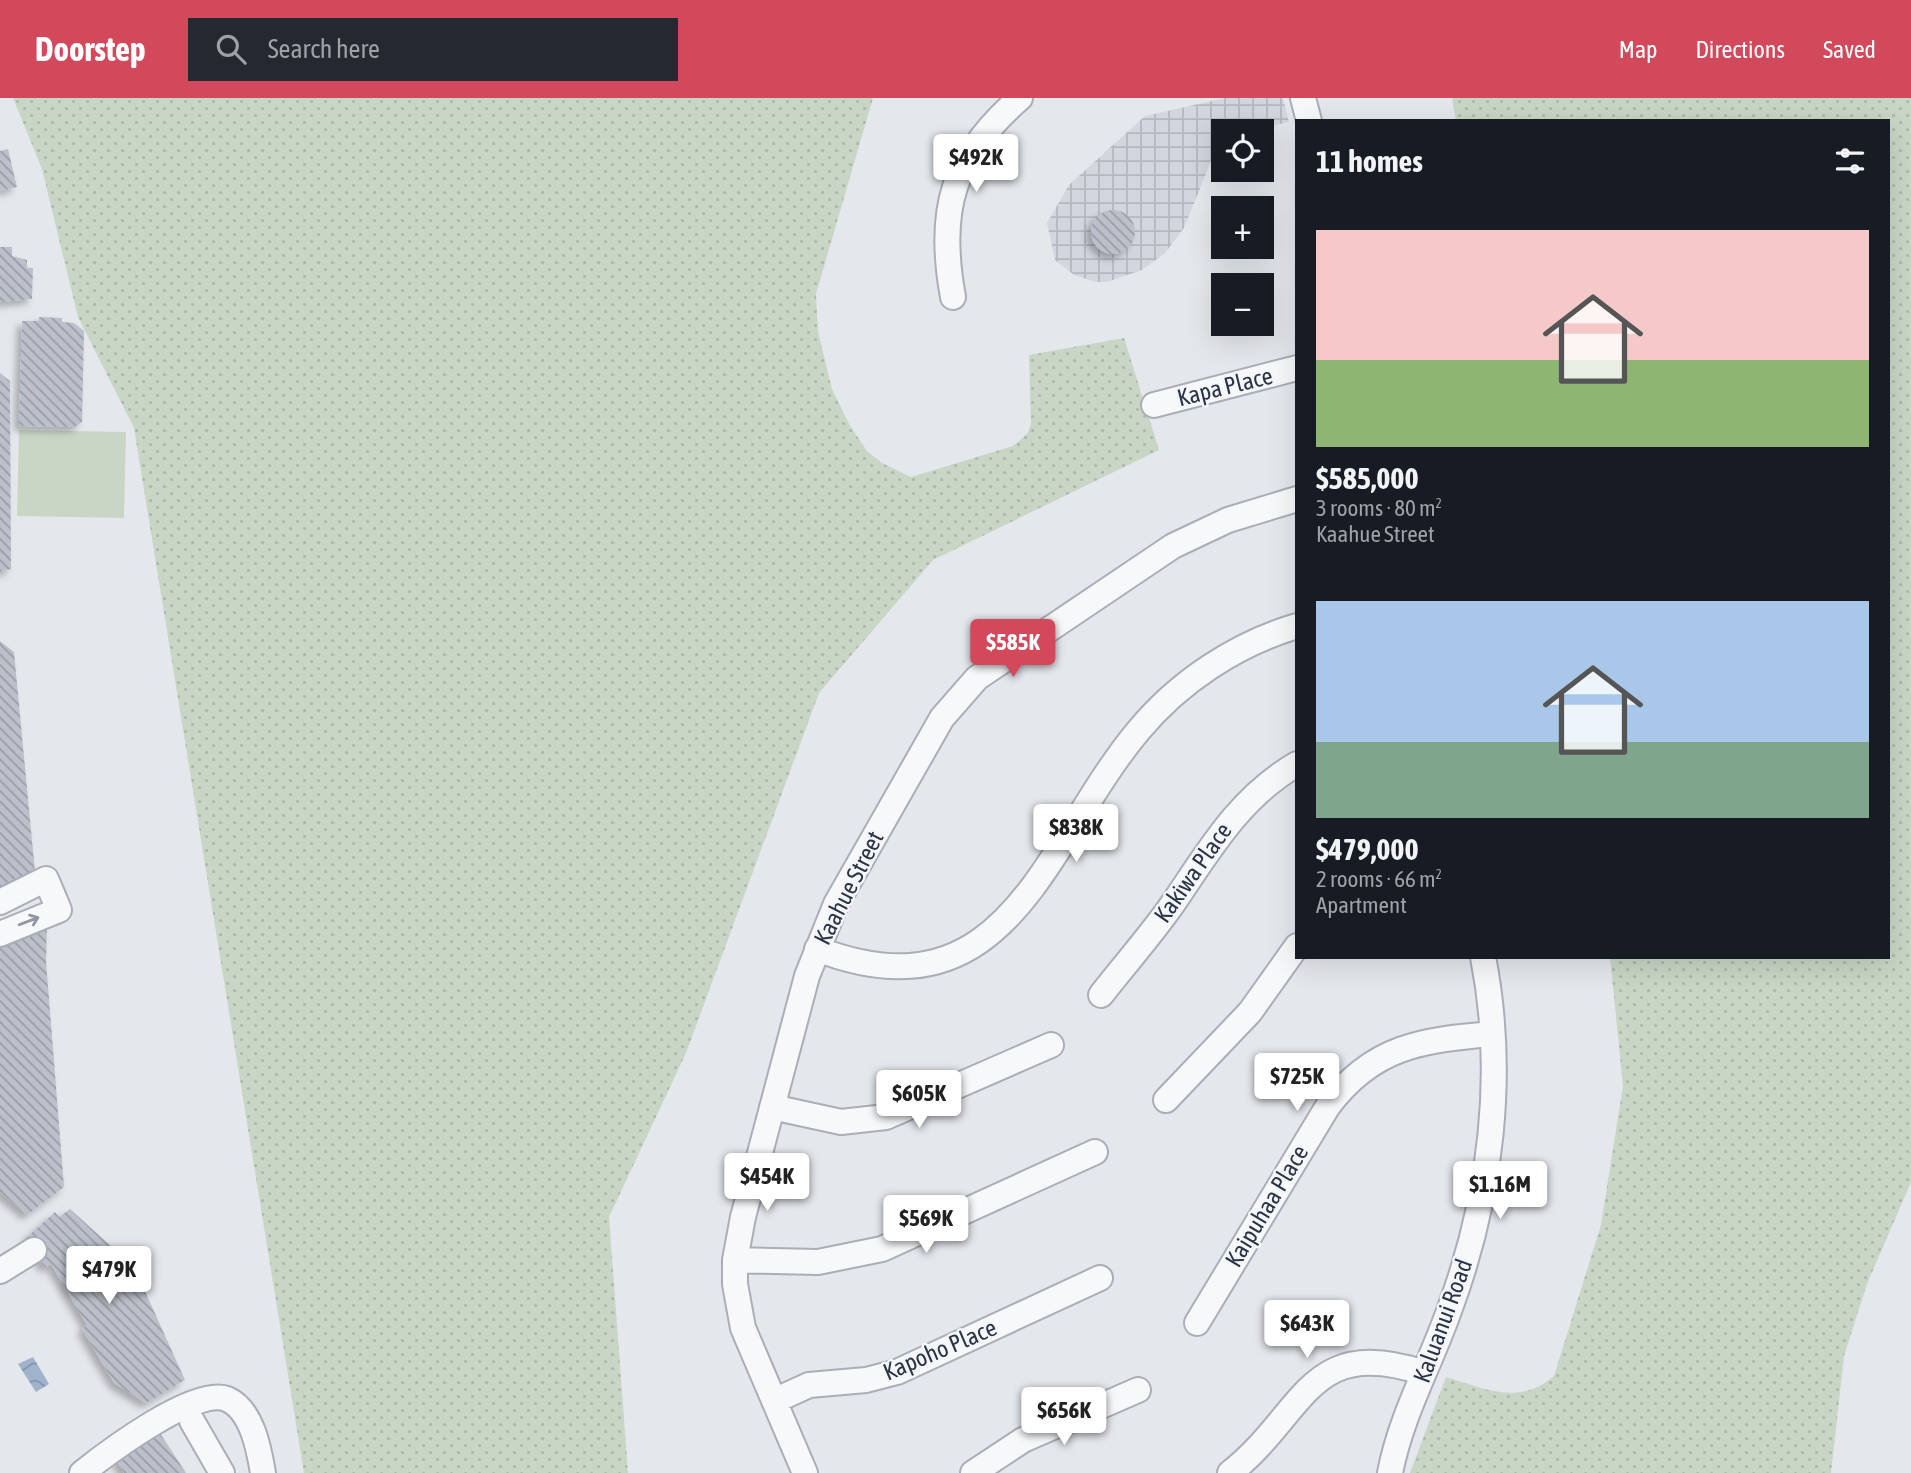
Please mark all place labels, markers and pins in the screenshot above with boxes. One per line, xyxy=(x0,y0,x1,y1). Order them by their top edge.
pin: $492K xyxy=(927,134,1025,194)
pin: $585K xyxy=(964,620,1062,679)
pin: $838K xyxy=(1027,804,1125,864)
pin: $725K xyxy=(1248,1054,1346,1113)
pin: $605K xyxy=(870,1070,968,1130)
pin: $454K xyxy=(718,1154,816,1213)
pin: $1.16M xyxy=(1443,1162,1557,1221)
pin: $569K xyxy=(877,1196,975,1255)
pin: $479K xyxy=(60,1246,158,1306)
pin: $643K xyxy=(1258,1300,1356,1360)
pin: $656K xyxy=(1015,1388,1113,1447)

